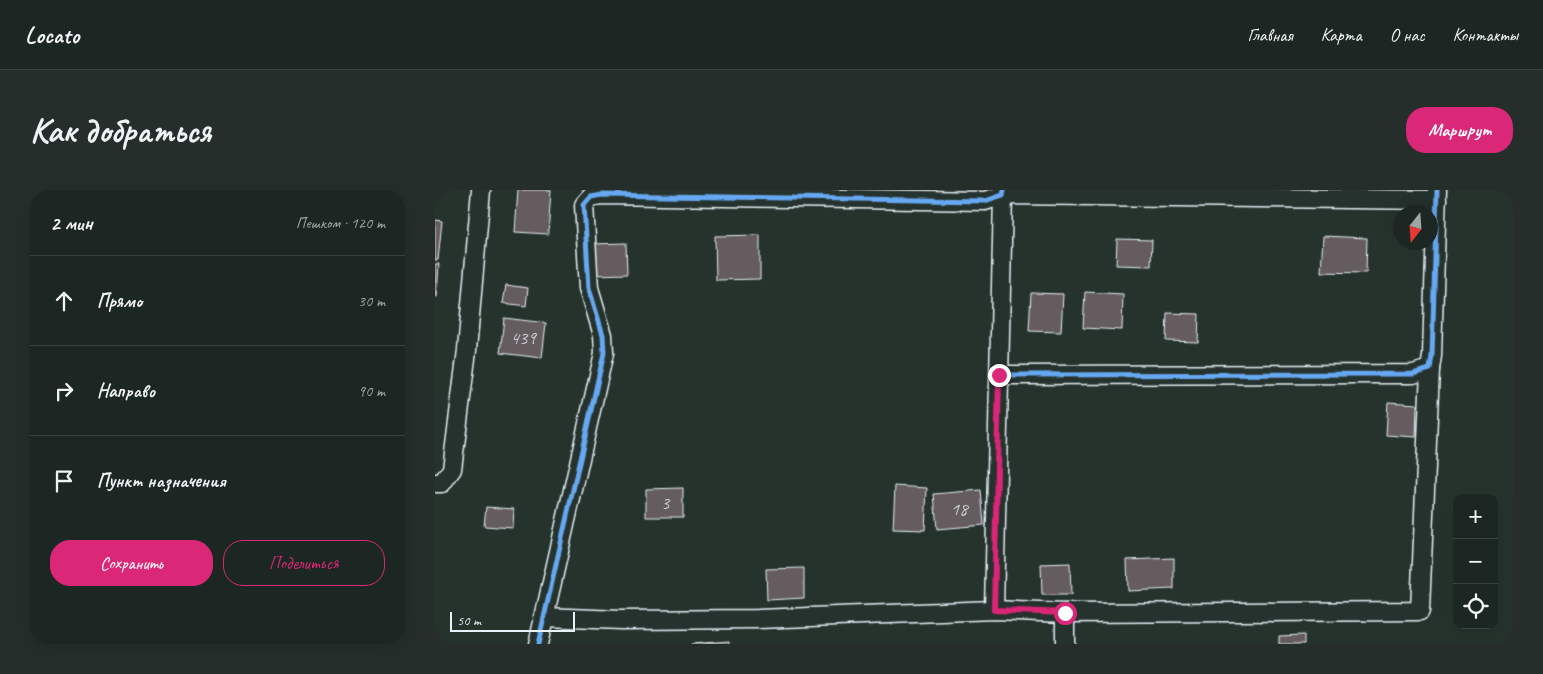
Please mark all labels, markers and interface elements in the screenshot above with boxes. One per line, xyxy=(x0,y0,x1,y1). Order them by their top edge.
text: Locato xyxy=(25,20,79,50)
text: Главная xyxy=(1248,24,1293,46)
text: Карта xyxy=(1321,24,1362,46)
text: О нас xyxy=(1390,24,1425,46)
text: Контакты xyxy=(1453,24,1518,46)
button: Маршрут xyxy=(1406,107,1513,153)
text: Как добраться xyxy=(30,108,211,153)
north arrow xyxy=(1393,205,1438,250)
text: 2 мин xyxy=(50,210,93,236)
text: Пешком · 120 m xyxy=(296,213,385,233)
icon: ahead xyxy=(50,287,78,315)
text: Прямо xyxy=(97,289,142,313)
text: 30 m xyxy=(358,291,385,311)
house number: 439 xyxy=(510,326,537,350)
route end xyxy=(988,364,1011,387)
icon: right xyxy=(50,377,78,405)
text: Направо xyxy=(97,379,155,403)
text: 90 m xyxy=(358,381,385,401)
icon: arrive xyxy=(50,467,78,495)
text: Пункт назначения xyxy=(97,469,226,493)
house number: 3 xyxy=(661,491,671,515)
map controls xyxy=(1453,494,1498,629)
button: + xyxy=(1453,494,1498,539)
house number: 18 xyxy=(950,497,970,521)
button: − xyxy=(1453,539,1498,584)
button: Сохранить xyxy=(50,540,213,586)
button: Поделиться xyxy=(223,540,385,586)
button: locate xyxy=(1453,584,1498,629)
route start xyxy=(1054,602,1077,625)
scale bar xyxy=(450,609,575,632)
text: 50 m xyxy=(457,612,481,629)

